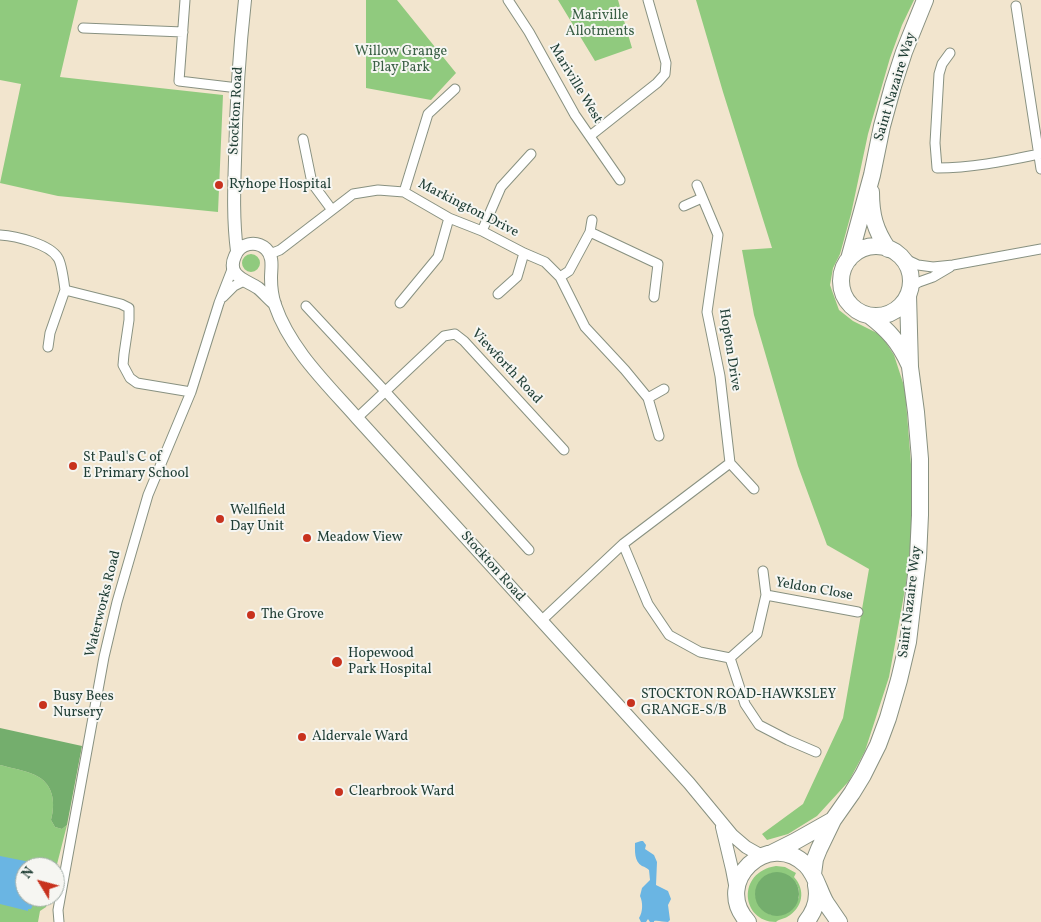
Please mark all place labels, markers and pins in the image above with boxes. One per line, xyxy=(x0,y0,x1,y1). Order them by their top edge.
place label: Ryhope Hospital xyxy=(229,177,331,193)
marker: Ryhope Hospital xyxy=(213,179,225,191)
place label: St Paul's C of E Primary School xyxy=(83,450,189,482)
marker: St Paul's C of E Primary School xyxy=(67,460,79,472)
place label: Wellfield Day Unit xyxy=(230,503,285,536)
marker: Wellfield Day Unit xyxy=(214,513,226,525)
place label: Meadow View xyxy=(317,530,403,546)
marker: Meadow View xyxy=(301,532,313,544)
place label: The Grove xyxy=(261,607,324,623)
marker: The Grove xyxy=(245,609,257,621)
place label: Hopewood Park Hospital xyxy=(348,646,432,679)
marker: Hopewood Park Hospital xyxy=(330,655,344,669)
place label: STOCKTON ROAD-HAWKSLEY GRANGE-S/B xyxy=(641,687,836,720)
place label: Busy Bees Nursery xyxy=(53,689,114,722)
marker: STOCKTON ROAD-HAWKSLEY GRANGE-S/B xyxy=(625,697,637,709)
marker: Busy Bees Nursery xyxy=(37,699,49,711)
place label: Aldervale Ward xyxy=(312,729,408,745)
marker: Aldervale Ward xyxy=(296,731,308,743)
place label: Clearbrook Ward xyxy=(349,784,454,800)
marker: Clearbrook Ward xyxy=(333,786,345,798)

